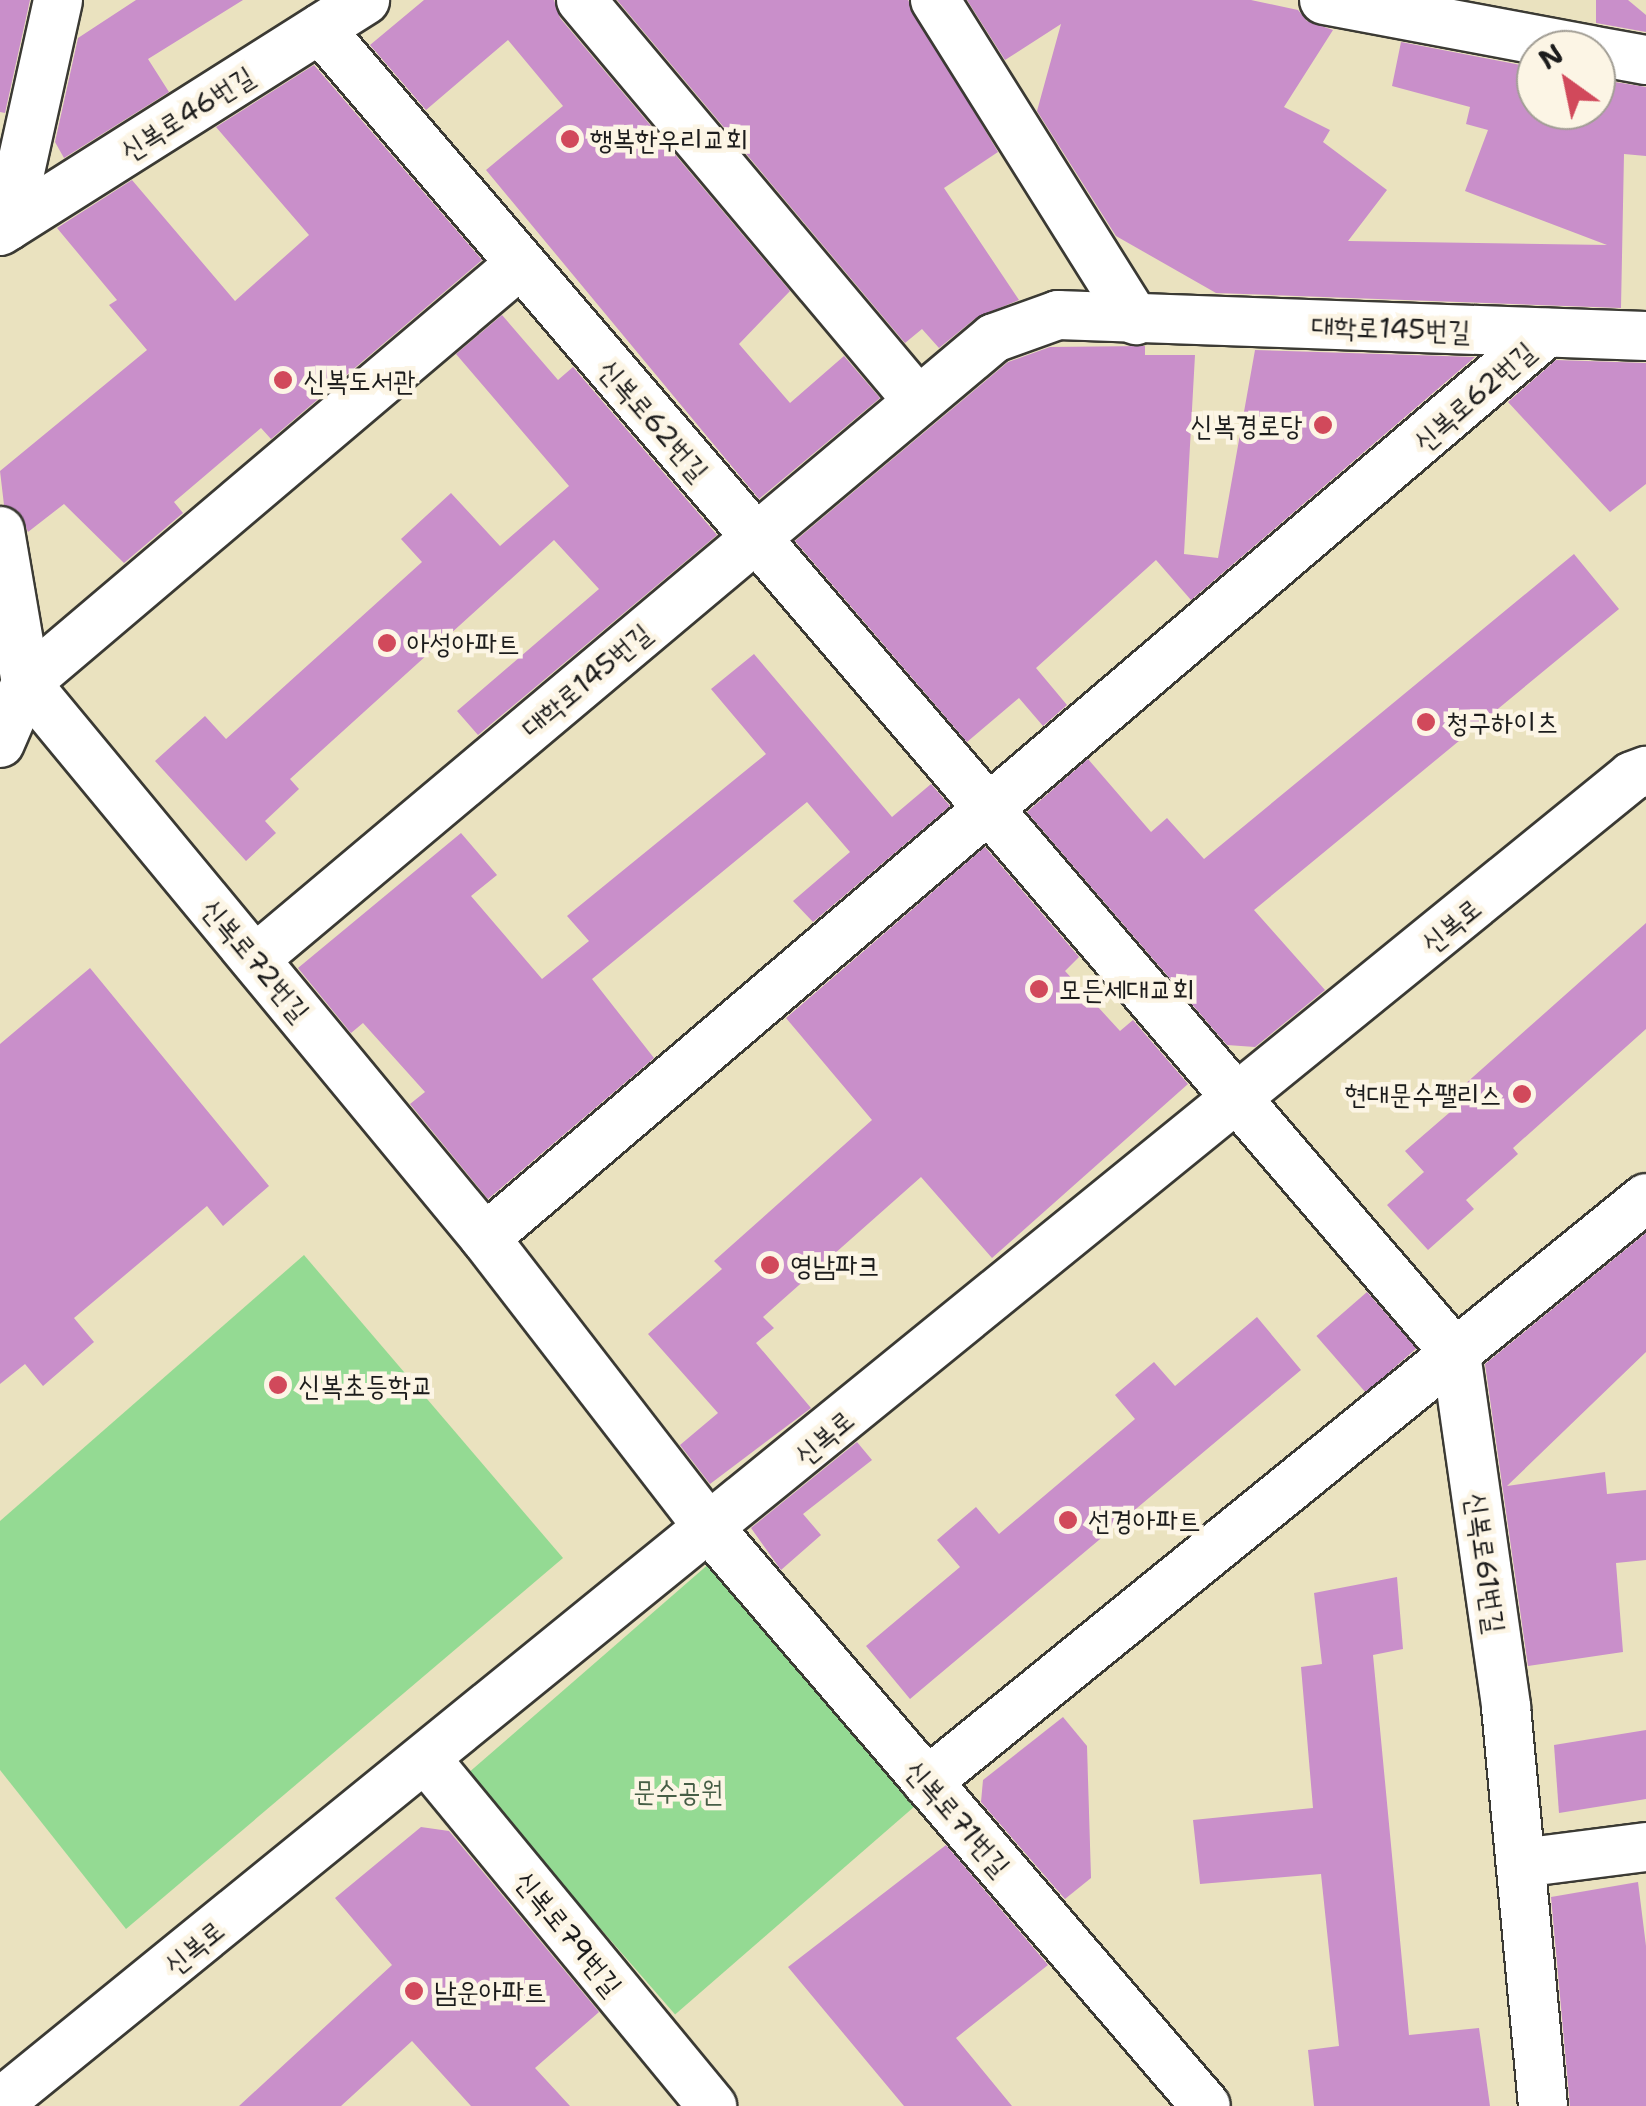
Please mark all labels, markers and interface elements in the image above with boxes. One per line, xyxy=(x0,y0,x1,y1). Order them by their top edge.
north arrow xyxy=(1516,30,1616,130)
text: N xyxy=(1531,35,1570,78)
street label: 신복로46번길 xyxy=(114,59,260,167)
place label: 행복한우리교회 xyxy=(590,122,748,156)
marker: 행복한우리교회 xyxy=(559,128,581,150)
street label: 대학로145번길 xyxy=(1311,308,1471,348)
street label: 신복로62번길 xyxy=(1406,334,1542,458)
street label: 신복로62번길 xyxy=(592,352,716,488)
place label: 신복도서관 xyxy=(303,363,416,397)
marker: 신복도서관 xyxy=(272,369,294,391)
place label: 신복경로당 xyxy=(1190,408,1303,442)
marker: 신복경로당 xyxy=(1312,414,1334,436)
street label: 대학로145번길 xyxy=(514,616,658,744)
place label: 아성아파트 xyxy=(407,626,520,660)
marker: 아성아파트 xyxy=(376,632,398,654)
place label: 청구하이츠 xyxy=(1446,705,1559,739)
marker: 청구하이츠 xyxy=(1415,711,1437,733)
street label: 신복로 xyxy=(1414,891,1488,959)
street label: 신복로72번길 xyxy=(195,892,317,1028)
place label: 모든세대교회 xyxy=(1059,972,1194,1006)
marker: 모든세대교회 xyxy=(1028,978,1050,1000)
place label: 현대문수팰리스 xyxy=(1344,1077,1502,1111)
marker: 현대문수팰리스 xyxy=(1511,1083,1533,1105)
place label: 영남파크 xyxy=(790,1248,880,1282)
marker: 영남파크 xyxy=(759,1254,781,1276)
place label: 신복초등학교 xyxy=(298,1368,433,1402)
marker: 신복초등학교 xyxy=(267,1374,289,1396)
street label: 신복로 xyxy=(787,1402,861,1472)
street label: 신복로61번길 xyxy=(1459,1490,1513,1636)
place label: 선경아파트 xyxy=(1088,1503,1201,1537)
marker: 선경아파트 xyxy=(1057,1509,1079,1531)
street label: 신복로71번길 xyxy=(899,1753,1017,1883)
park label: 문수공원 xyxy=(633,1774,723,1808)
street label: 신복로79번길 xyxy=(508,1864,630,2002)
street label: 신복로 xyxy=(157,1913,231,1981)
place label: 남운아파트 xyxy=(434,1974,547,2008)
marker: 남운아파트 xyxy=(403,1980,425,2002)

